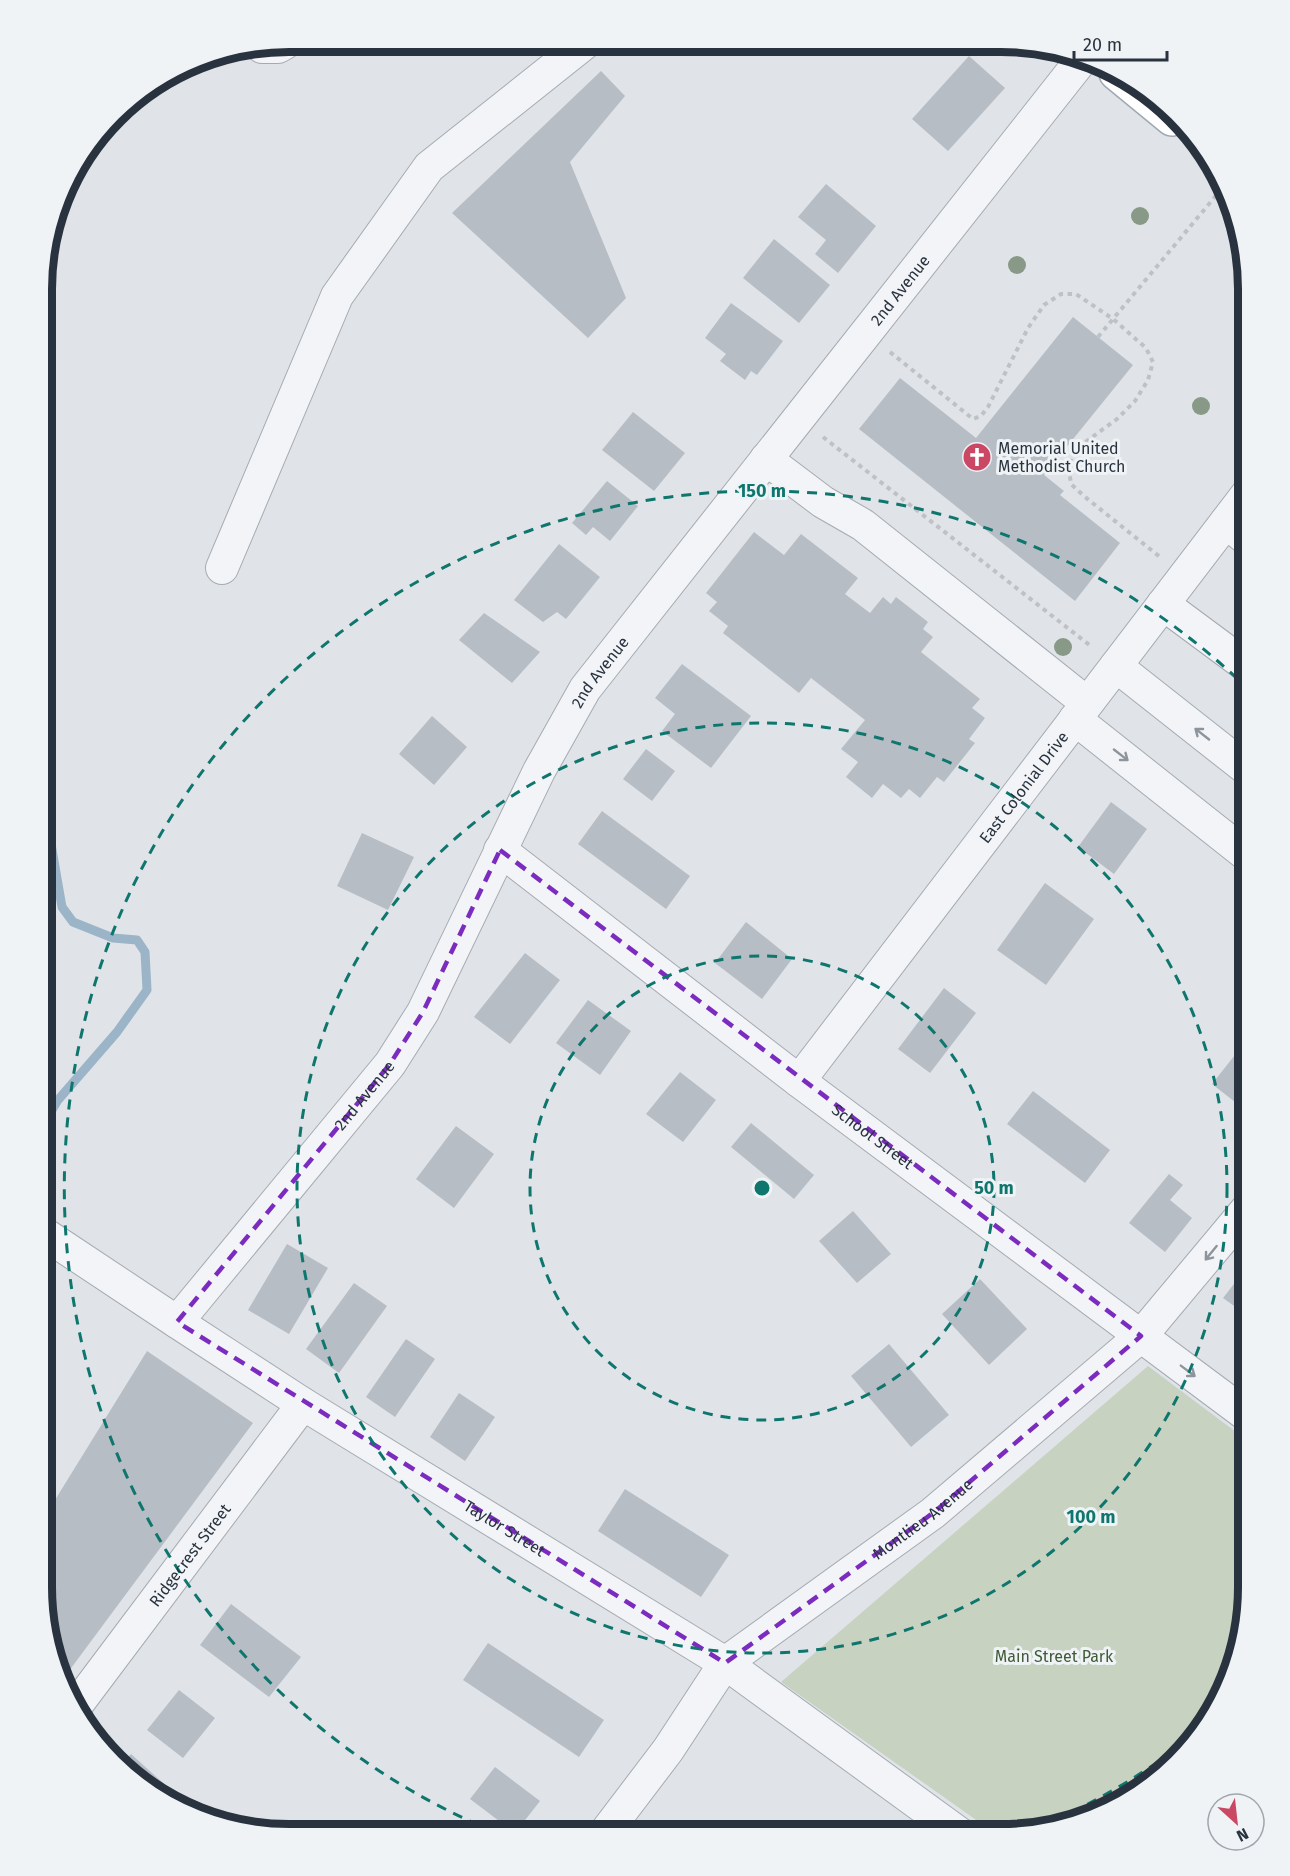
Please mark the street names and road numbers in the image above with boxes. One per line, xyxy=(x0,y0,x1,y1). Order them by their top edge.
street label: 2nd Avenue xyxy=(866,251,934,329)
street label: 2nd Avenue xyxy=(567,632,632,711)
street label: East Colonial Drive xyxy=(975,727,1072,846)
street label: 2nd Avenue xyxy=(330,1057,398,1134)
street label: School Street xyxy=(828,1100,918,1173)
street label: Montlieu Avenue xyxy=(869,1474,977,1563)
street label: Taylor Street xyxy=(461,1496,549,1560)
street label: Ridgecrest Street xyxy=(145,1500,234,1610)

